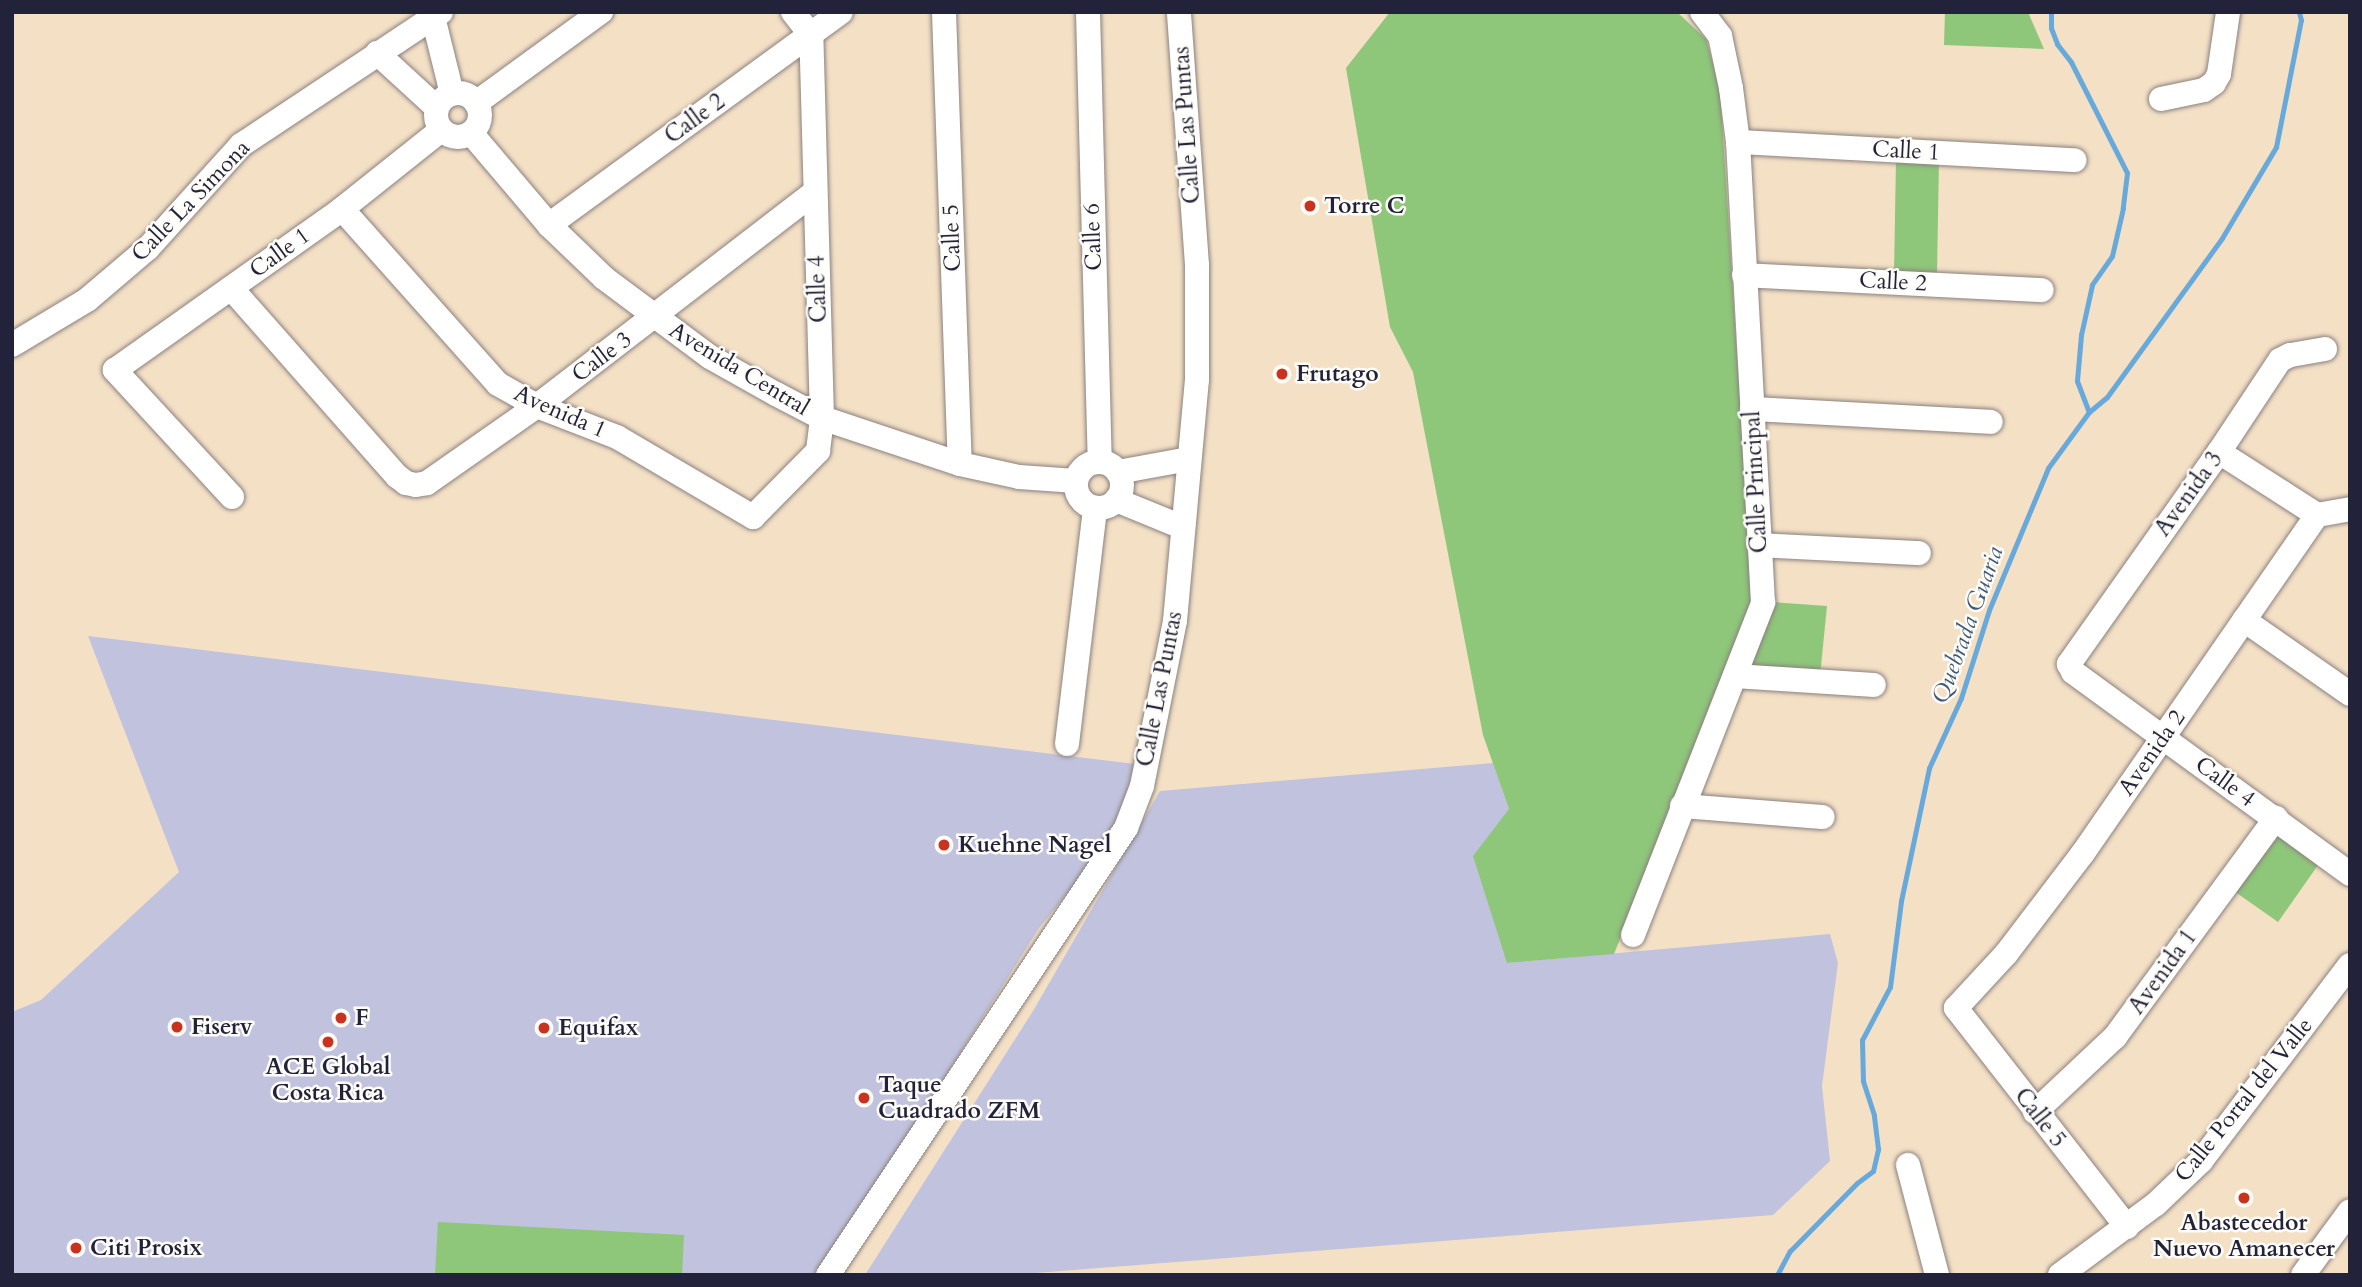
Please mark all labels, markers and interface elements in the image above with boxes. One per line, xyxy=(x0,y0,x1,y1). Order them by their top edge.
street label: Calle Las Puntas xyxy=(1168,45,1206,205)
street label: Calle 2 xyxy=(660,88,730,150)
street label: Calle La Simona xyxy=(126,134,256,268)
street label: Calle 1 xyxy=(1872,135,1940,167)
place label: Torre C xyxy=(1324,192,1404,220)
marker: Torre C xyxy=(1302,198,1318,214)
street label: Calle 6 xyxy=(1078,203,1108,271)
street label: Calle 5 xyxy=(937,204,967,272)
street label: Calle 1 xyxy=(245,222,315,284)
street label: Calle 4 xyxy=(803,255,833,323)
street label: Calle 2 xyxy=(1859,266,1927,298)
street label: Avenida Central xyxy=(664,316,814,422)
street label: Calle 3 xyxy=(567,326,637,388)
place label: Frutago xyxy=(1296,360,1379,388)
marker: Frutago xyxy=(1274,366,1290,382)
street label: Avenida 1 xyxy=(510,379,610,445)
street label: Calle Principal xyxy=(1738,410,1774,554)
street label: Avenida 3 xyxy=(2149,446,2229,542)
water label: Quebrada Guaria xyxy=(1926,542,2010,708)
street label: Calle Las Puntas xyxy=(1131,609,1189,769)
street label: Avenida 2 xyxy=(2113,705,2191,801)
street label: Calle 4 xyxy=(2190,751,2260,813)
place label: Kuehne Nagel xyxy=(958,831,1111,859)
marker: Kuehne Nagel xyxy=(936,837,952,853)
street label: Avenida 1 xyxy=(2123,924,2203,1020)
place label: F xyxy=(355,1004,369,1032)
marker: F xyxy=(333,1010,349,1026)
street label: Calle Portal del Valle xyxy=(2169,1012,2319,1188)
place label: Fiserv xyxy=(191,1013,252,1041)
place label: Equifax xyxy=(558,1014,638,1042)
marker: Fiserv xyxy=(169,1019,185,1035)
marker: Equifax xyxy=(536,1020,552,1036)
marker: ACE Global Costa Rica xyxy=(320,1034,336,1050)
place label: ACE Global Costa Rica xyxy=(265,1053,391,1107)
place label: Taque Cuadrado ZFM xyxy=(878,1071,1040,1125)
street label: Calle 5 xyxy=(2008,1083,2072,1153)
marker: Taque Cuadrado ZFM xyxy=(856,1090,872,1106)
marker: Abastecedor Nuevo Amanecer xyxy=(2236,1190,2252,1206)
place label: Abastecedor Nuevo Amanecer xyxy=(2153,1209,2335,1263)
place label: Citi Prosix xyxy=(90,1234,202,1262)
marker: Citi Prosix xyxy=(68,1240,84,1256)

